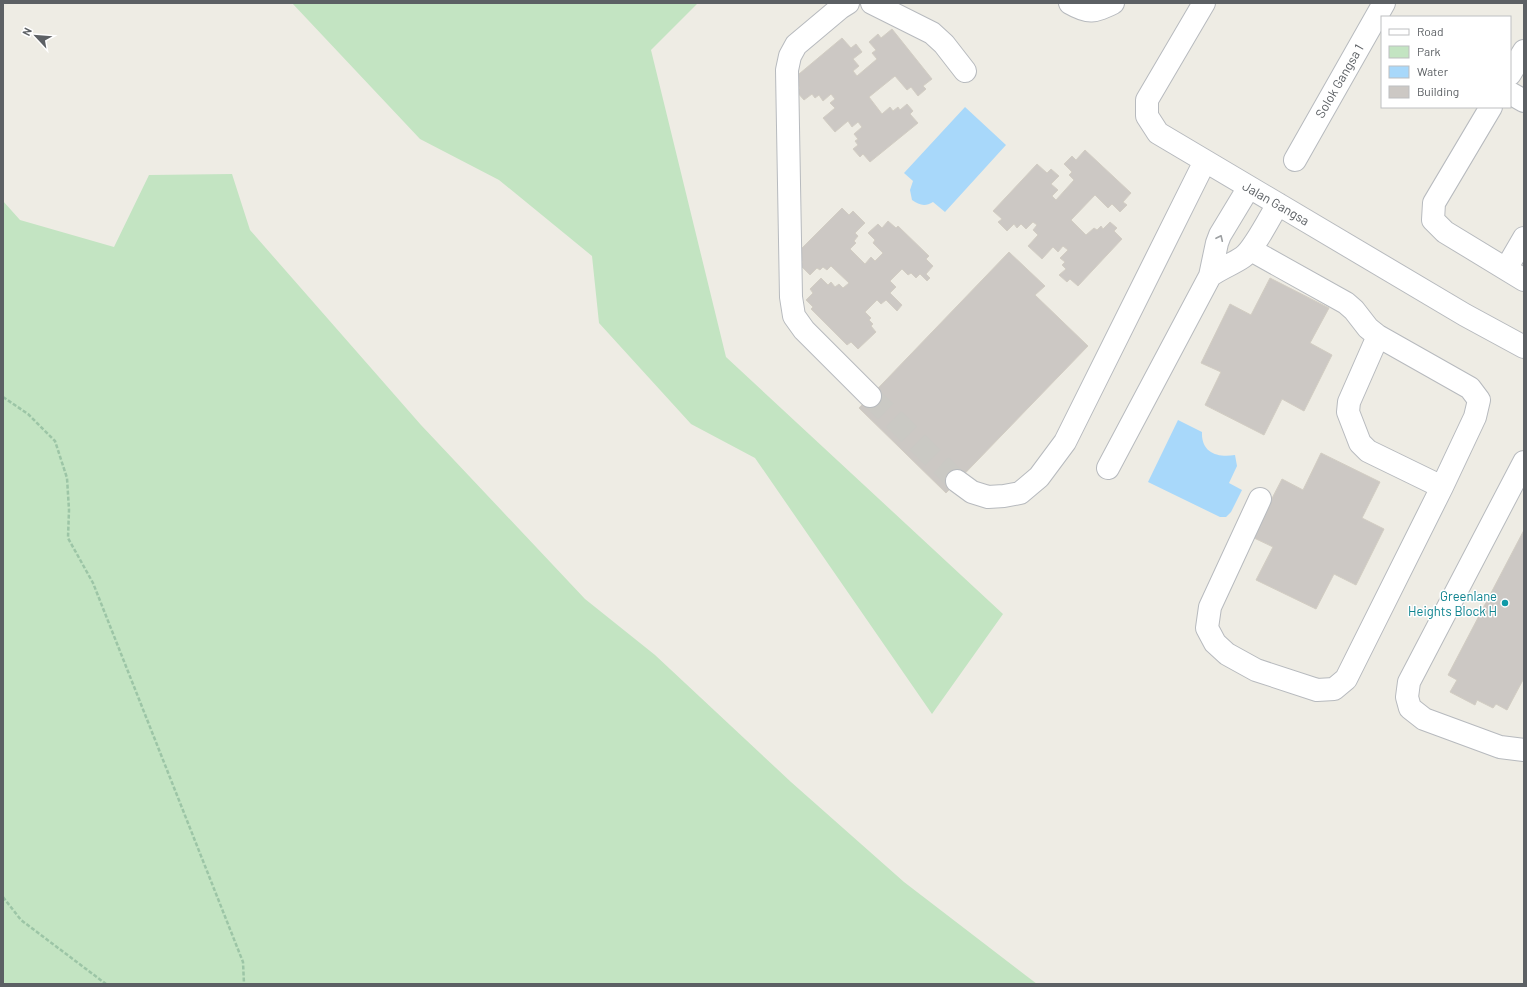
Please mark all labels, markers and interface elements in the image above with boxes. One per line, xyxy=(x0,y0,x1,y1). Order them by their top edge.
north arrow xyxy=(16,16,56,56)
legend xyxy=(1381,16,1511,108)
text: Road xyxy=(1417,24,1444,38)
text: N xyxy=(19,25,34,38)
street label: Solok Gangsa 1 xyxy=(1311,41,1367,121)
text: Park xyxy=(1417,44,1441,58)
text: Water xyxy=(1417,64,1449,78)
text: Building xyxy=(1417,84,1459,98)
street label: Jalan Gangsa xyxy=(1240,177,1312,229)
one-way arrow xyxy=(1215,234,1223,241)
place label: Greenlane Heights Block H xyxy=(1408,588,1497,619)
marker: Greenlane Heights Block H xyxy=(1500,598,1510,608)

